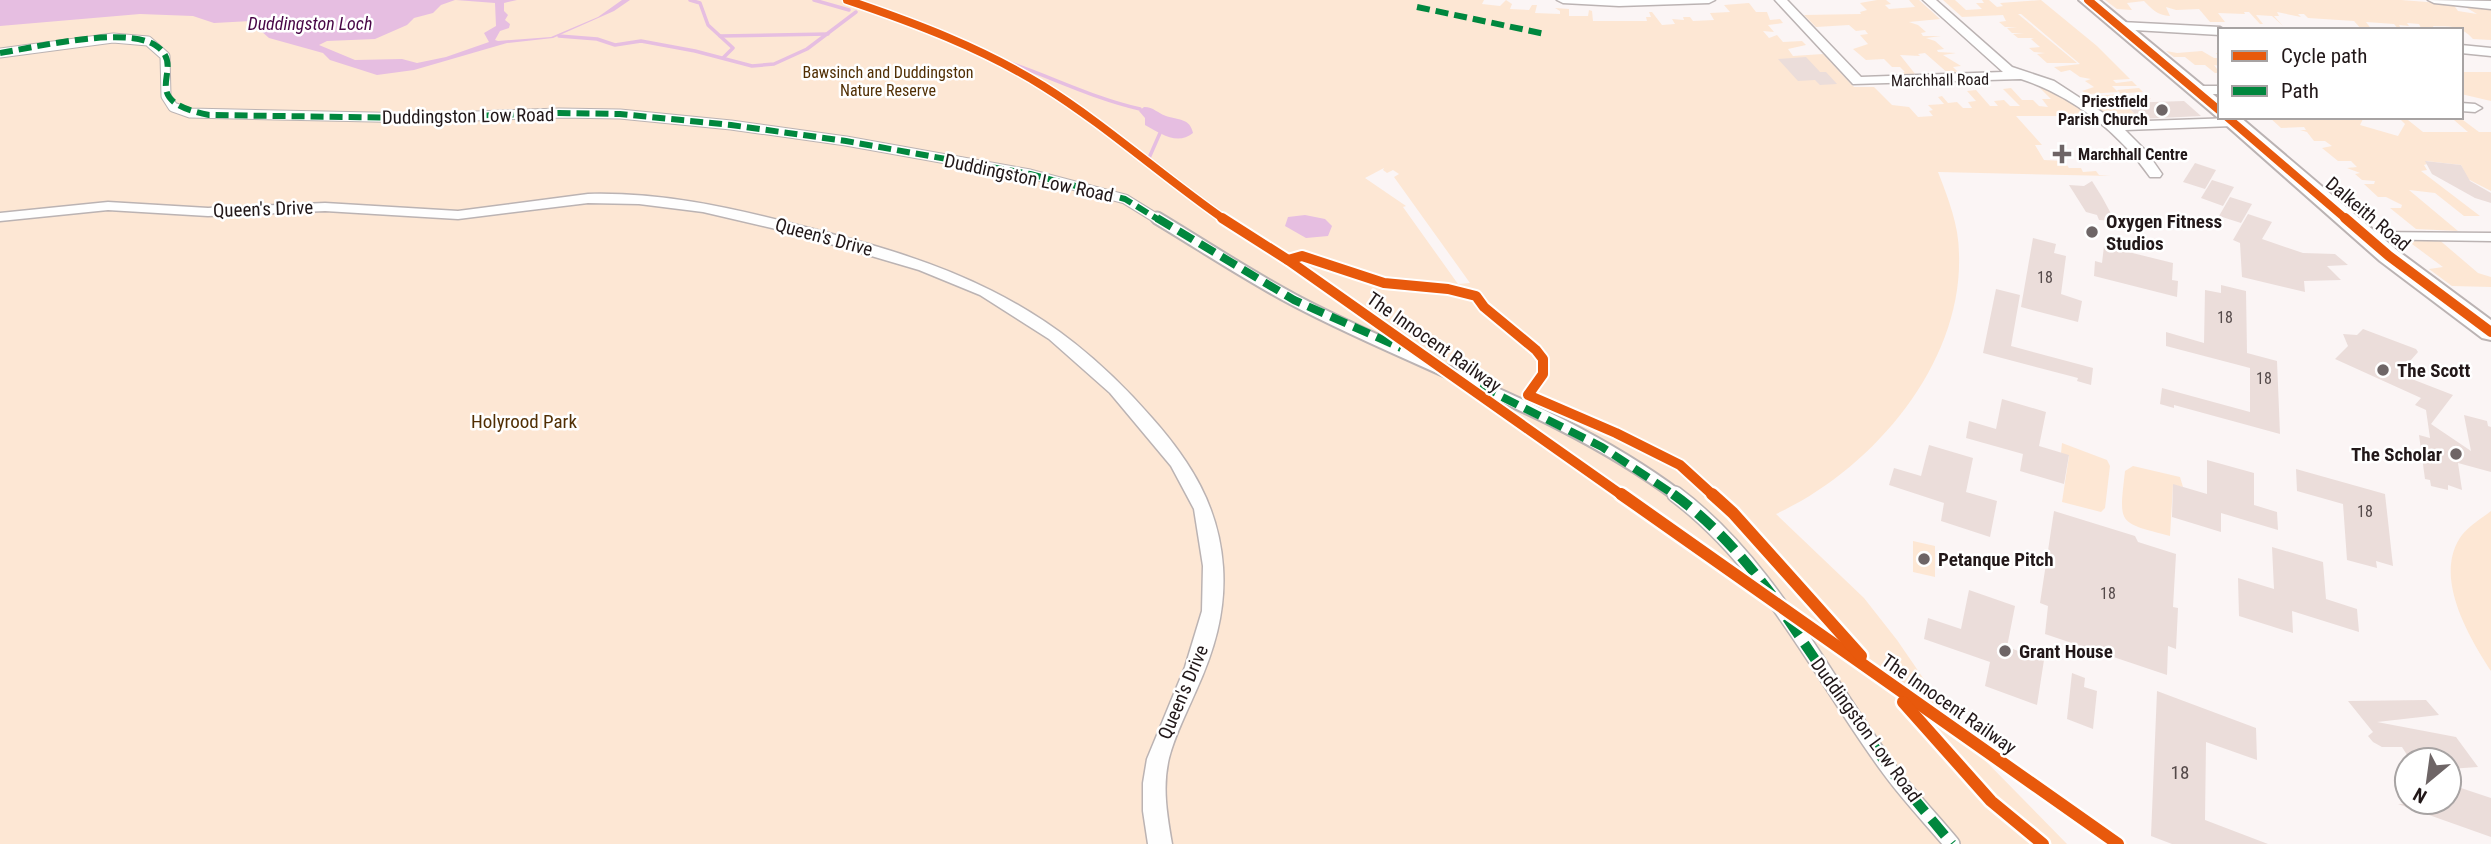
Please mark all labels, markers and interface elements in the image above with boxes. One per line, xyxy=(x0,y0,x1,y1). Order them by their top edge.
water label: Duddingston Loch xyxy=(248,13,372,34)
legend xyxy=(2218,28,2463,119)
text: Cycle path xyxy=(2281,44,2367,68)
park label: Bawsinch and Duddingston Nature Reserve xyxy=(802,63,974,100)
street label: Marchhall Road xyxy=(1891,70,1989,90)
text: Path xyxy=(2281,79,2319,103)
place label: Priestfield Parish Church xyxy=(2058,92,2148,129)
marker: Priestfield Parish Church xyxy=(2154,102,2170,118)
street label: Duddingston Low Road xyxy=(382,103,554,129)
marker: Marchhall Centre xyxy=(2052,144,2072,164)
place label: Marchhall Centre xyxy=(2078,145,2188,164)
street label: Duddingston Low Road xyxy=(942,149,1116,207)
street label: Dalkeith Road xyxy=(2321,172,2415,256)
street label: Queen's Drive xyxy=(213,196,314,222)
place label: Oxygen Fitness Studios xyxy=(2106,210,2222,255)
street label: Queen's Drive xyxy=(773,213,875,261)
marker: Oxygen Fitness Studios xyxy=(2084,224,2100,240)
house number: 18 xyxy=(2037,268,2053,287)
street label: The Innocent Railway xyxy=(1362,287,1506,397)
house number: 18 xyxy=(2217,308,2233,327)
place label: The Scott xyxy=(2397,359,2470,382)
marker: The Scott xyxy=(2375,362,2391,378)
house number: 18 xyxy=(2256,369,2272,388)
park label: Holyrood Park xyxy=(471,410,577,433)
place label: The Scholar xyxy=(2351,443,2442,466)
marker: The Scholar xyxy=(2448,446,2464,462)
house number: 18 xyxy=(2357,502,2373,521)
place label: Petanque Pitch xyxy=(1938,548,2054,571)
marker: Petanque Pitch xyxy=(1916,551,1932,567)
house number: 18 xyxy=(2100,584,2116,603)
place label: Grant House xyxy=(2019,640,2113,663)
street label: Queen's Drive xyxy=(1153,641,1213,743)
marker: Grant House xyxy=(1997,643,2013,659)
street label: The Innocent Railway xyxy=(1877,649,2021,759)
street label: Duddingston Low Road xyxy=(1806,653,1926,807)
north arrow xyxy=(2393,746,2463,816)
house number: 18 xyxy=(2171,761,2189,784)
text: N xyxy=(2409,783,2431,808)

